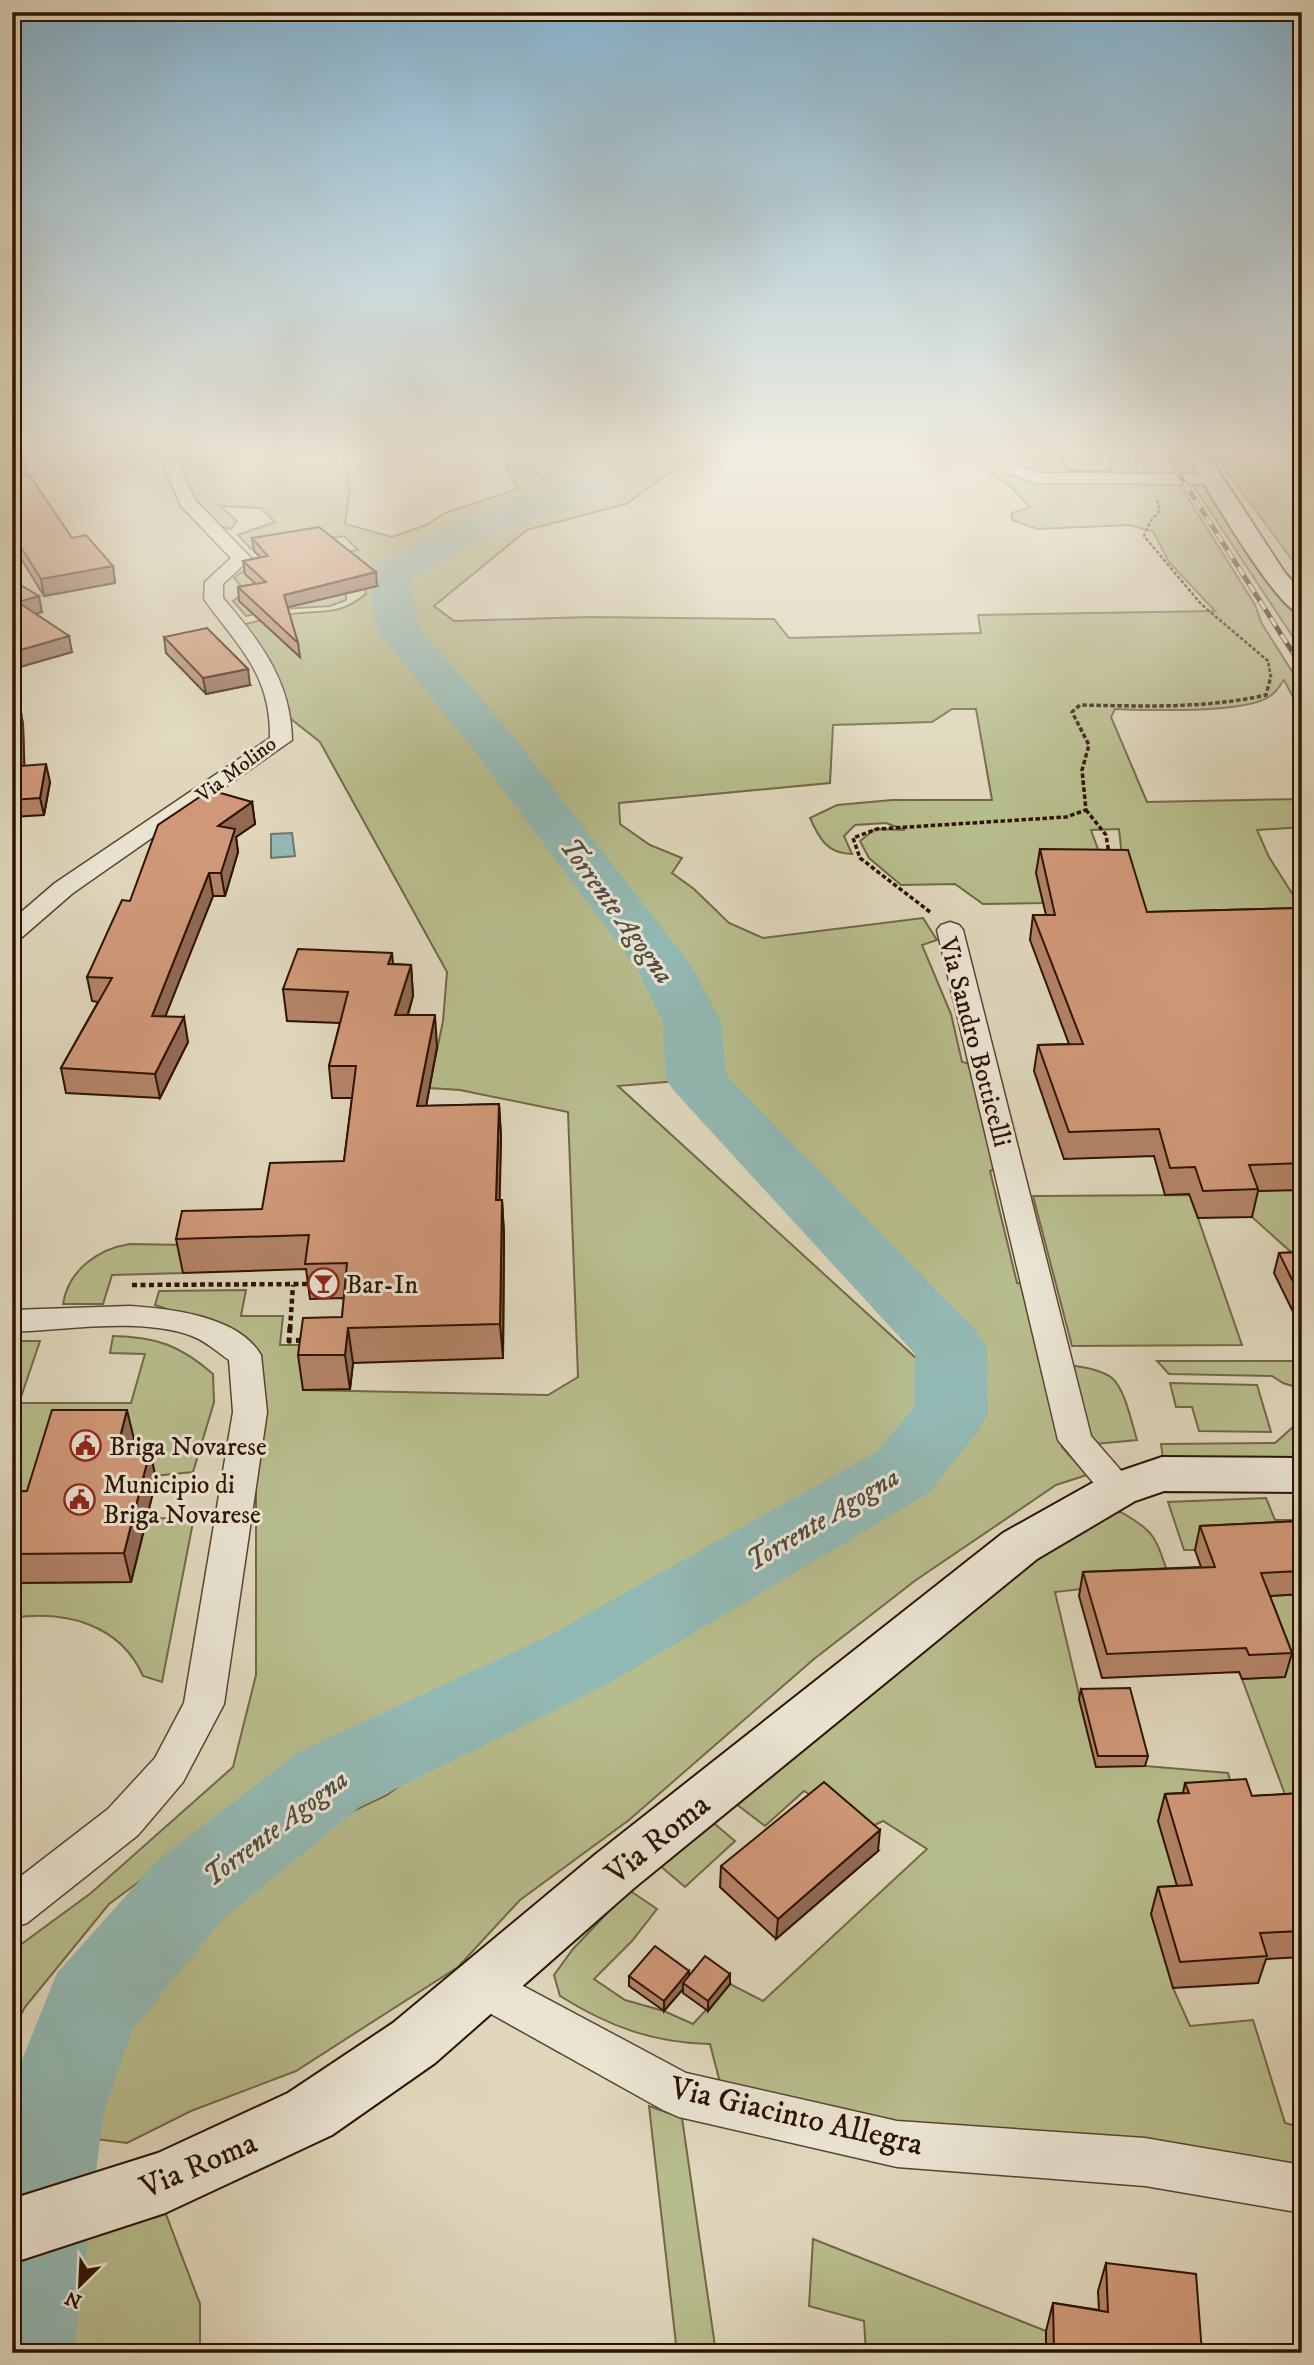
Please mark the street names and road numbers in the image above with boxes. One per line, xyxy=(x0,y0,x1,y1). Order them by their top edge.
street label: Via Molino xyxy=(191,731,282,809)
street label: Via Sandro Botticelli xyxy=(930,933,1018,1151)
street label: Via Roma xyxy=(597,1785,719,1894)
street label: Via Giacinto Allegra xyxy=(665,2068,927,2166)
street label: Via Roma xyxy=(133,2123,264,2209)

